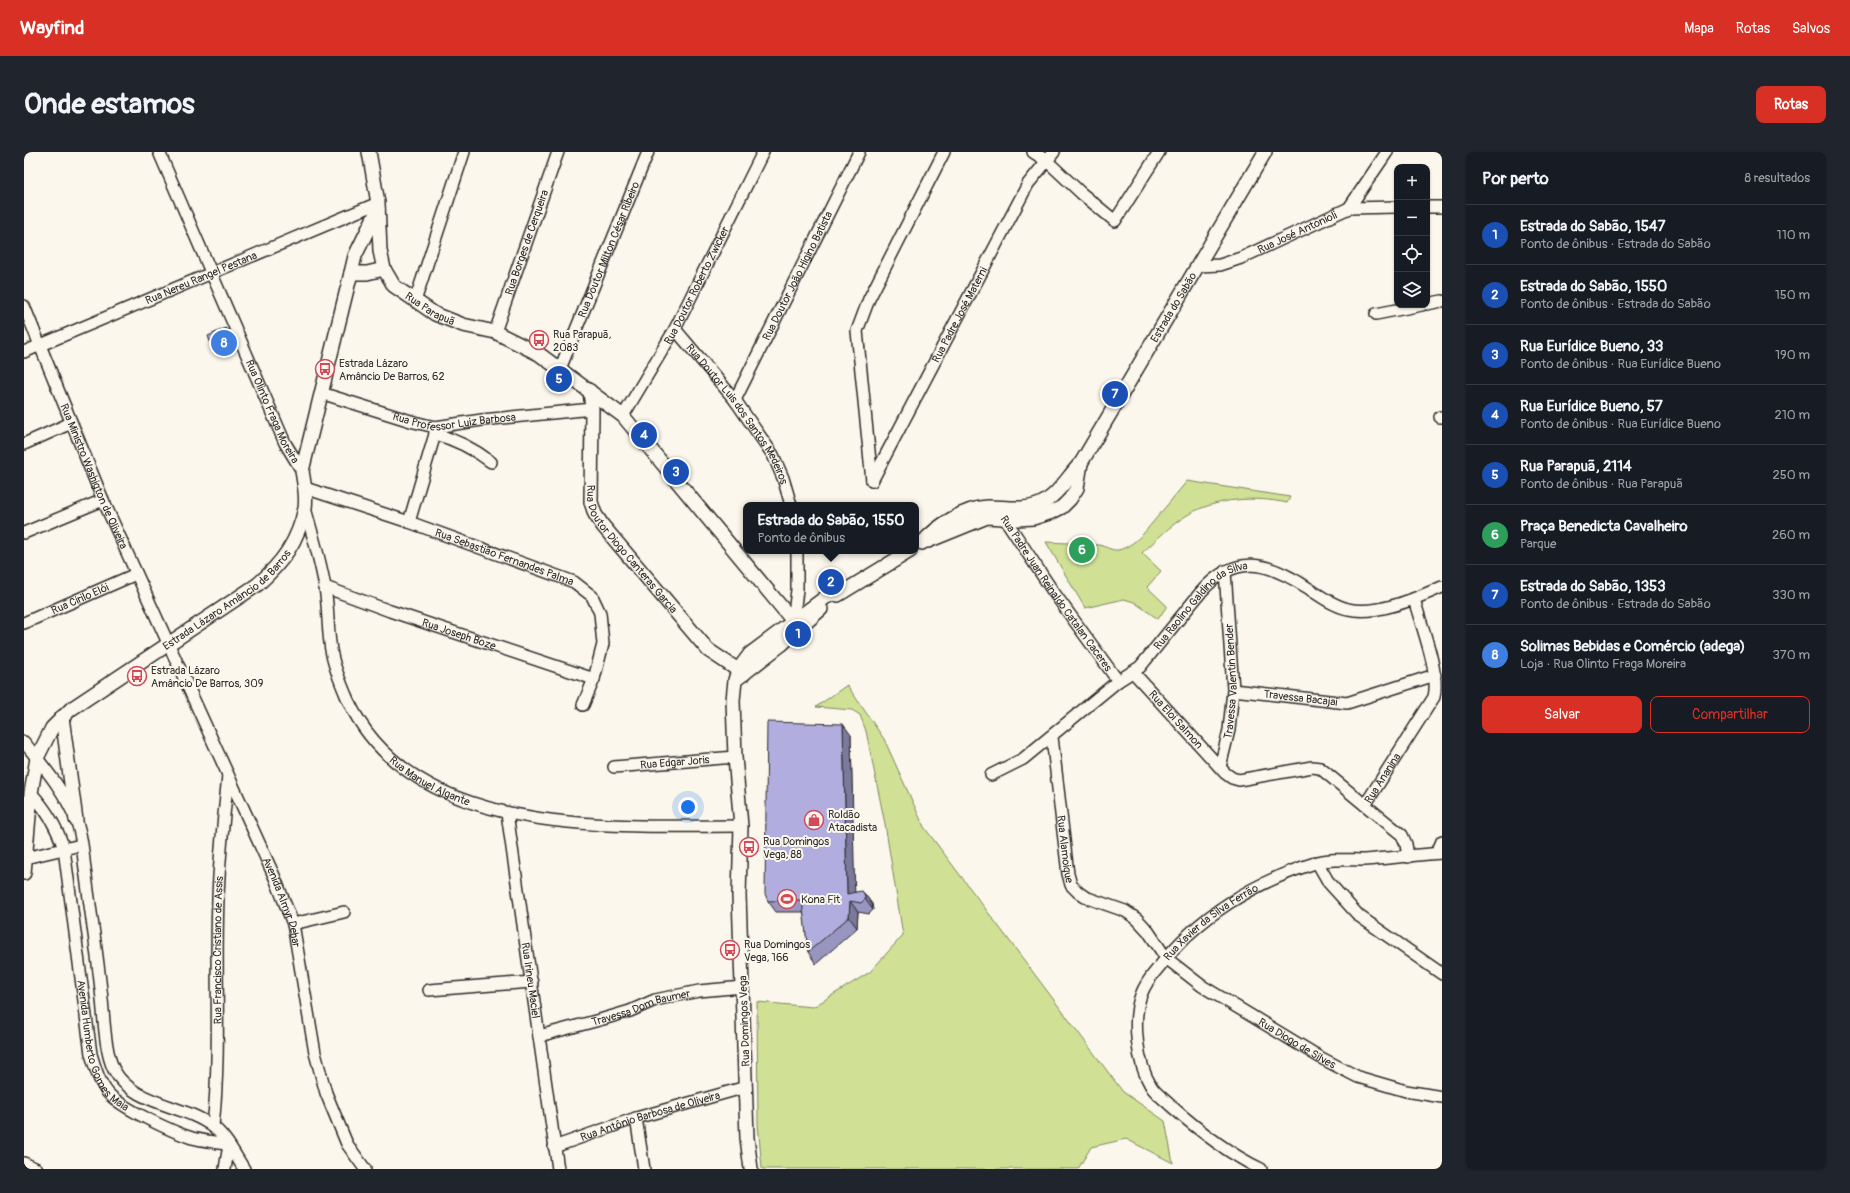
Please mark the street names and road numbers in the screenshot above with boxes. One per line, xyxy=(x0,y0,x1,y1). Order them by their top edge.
street label: Rua Doutor Milton César Ribeiro xyxy=(576,180,642,320)
street label: Rua Borges de Cerqueira xyxy=(502,188,551,297)
street label: Rua José Antonioli xyxy=(1256,208,1339,256)
street label: Rua Doutor João Higino Batista xyxy=(760,209,835,343)
street label: Rua Doutor Roberto Zwicker xyxy=(661,224,732,347)
street label: Rua Nereu Rangel Pestana xyxy=(143,249,259,307)
street label: Rua Padre José Materni xyxy=(929,265,990,365)
street label: Estrada do Sabão xyxy=(1148,270,1199,345)
street label: Rua Parapuã xyxy=(403,290,457,328)
street label: Rua Doutor Luis dos Santos Medeiros xyxy=(683,341,790,486)
street label: Rua Olinto Fraga Moreira xyxy=(243,358,302,466)
street label: Rua Ministro Washigton de Oliveira xyxy=(57,402,130,551)
street label: Rua Professor Luiz Barbosa xyxy=(391,410,516,434)
street label: Rua Doutor Diogo Canteras Garcia xyxy=(584,485,680,616)
street label: Rua Padre Juan Reinaldo Catalan Caceres xyxy=(997,513,1115,674)
street label: Rua Sebastião Fernandes Palma xyxy=(433,526,575,588)
street label: Estrada Lázaro Amâncio de Barros xyxy=(160,547,294,653)
street label: Rua Raolino Galdino da Silva xyxy=(1151,559,1248,652)
street label: Rua Cirilo Elói xyxy=(49,581,111,617)
street label: Rua Joseph Boze xyxy=(420,616,498,653)
street label: Travessa Valentin Bender xyxy=(1221,623,1240,740)
street label: Rua Eloi Salmon xyxy=(1146,688,1205,751)
street label: Travessa Bacajai xyxy=(1263,688,1338,709)
street label: Rua Ananina xyxy=(1362,751,1404,806)
street label: Rua Edgar Joris xyxy=(640,753,710,772)
street label: Rua Manuel Algante xyxy=(387,754,472,809)
street label: Rua Alamoique xyxy=(1054,815,1076,885)
street label: Avenida Almyr Dehar xyxy=(259,855,303,948)
street label: Rua Francisco Cristiano de Assis xyxy=(211,876,226,1024)
street label: Rua Xavier da Silva Ferrão xyxy=(1161,881,1260,963)
street label: Rua Irineu Maciel xyxy=(519,942,542,1019)
street label: Rua Domingos Vega xyxy=(736,975,753,1067)
street label: Avenida Humberto Gomes Maia xyxy=(74,979,131,1114)
street label: Travessa Dom Baumer xyxy=(590,987,691,1029)
street label: Rua Diogo de Silves xyxy=(1256,1016,1338,1071)
street label: Rua Antônio Barbosa de Oliveira xyxy=(579,1089,721,1144)

